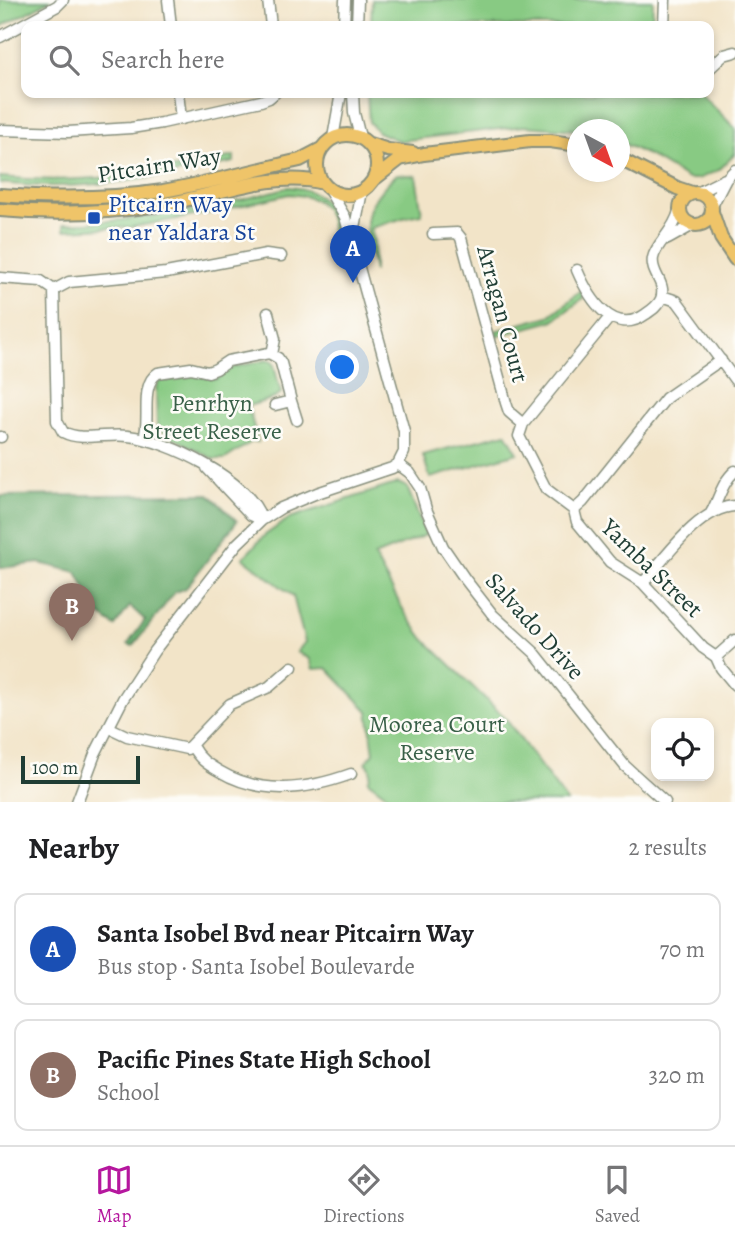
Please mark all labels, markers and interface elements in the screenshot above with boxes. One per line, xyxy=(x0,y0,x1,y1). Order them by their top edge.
search box xyxy=(21,21,714,98)
icon: search xyxy=(45,41,83,79)
text: Search here xyxy=(101,42,225,77)
north arrow xyxy=(567,119,630,182)
street label: Pitcairn Way xyxy=(95,139,223,191)
place label: Pitcairn Way near Yaldara St xyxy=(108,188,255,248)
marker: Pitcairn Way near Yaldara St xyxy=(86,210,102,226)
pin: A xyxy=(330,225,376,283)
street label: Arragan Court xyxy=(469,241,537,386)
your location xyxy=(325,350,359,384)
park label: Penrhyn Street Reserve xyxy=(142,387,282,447)
street label: Yamba Street xyxy=(593,511,710,625)
street label: Salvado Drive xyxy=(478,565,592,687)
pin: B xyxy=(49,583,95,641)
park label: Moorea Court Reserve xyxy=(369,708,505,768)
map controls xyxy=(651,718,714,781)
button: locate xyxy=(651,718,714,781)
scale bar xyxy=(21,753,140,785)
text: 100 m xyxy=(32,755,78,781)
text: Nearby xyxy=(28,828,119,868)
text: 2 results xyxy=(629,832,707,863)
text: Santa Isobel Bvd near Pitcairn Way xyxy=(97,916,474,951)
text: A xyxy=(46,934,60,965)
text: 70 m xyxy=(659,934,705,965)
text: Bus stop · Santa Isobel Boulevarde xyxy=(97,951,415,982)
text: Pacific Pines State High School xyxy=(97,1042,431,1077)
text: B xyxy=(46,1060,60,1091)
text: 320 m xyxy=(649,1060,705,1091)
text: School xyxy=(97,1077,159,1108)
tab: Map xyxy=(95,1161,133,1229)
tab: Directions xyxy=(323,1161,405,1229)
tab: Saved xyxy=(595,1161,640,1229)

